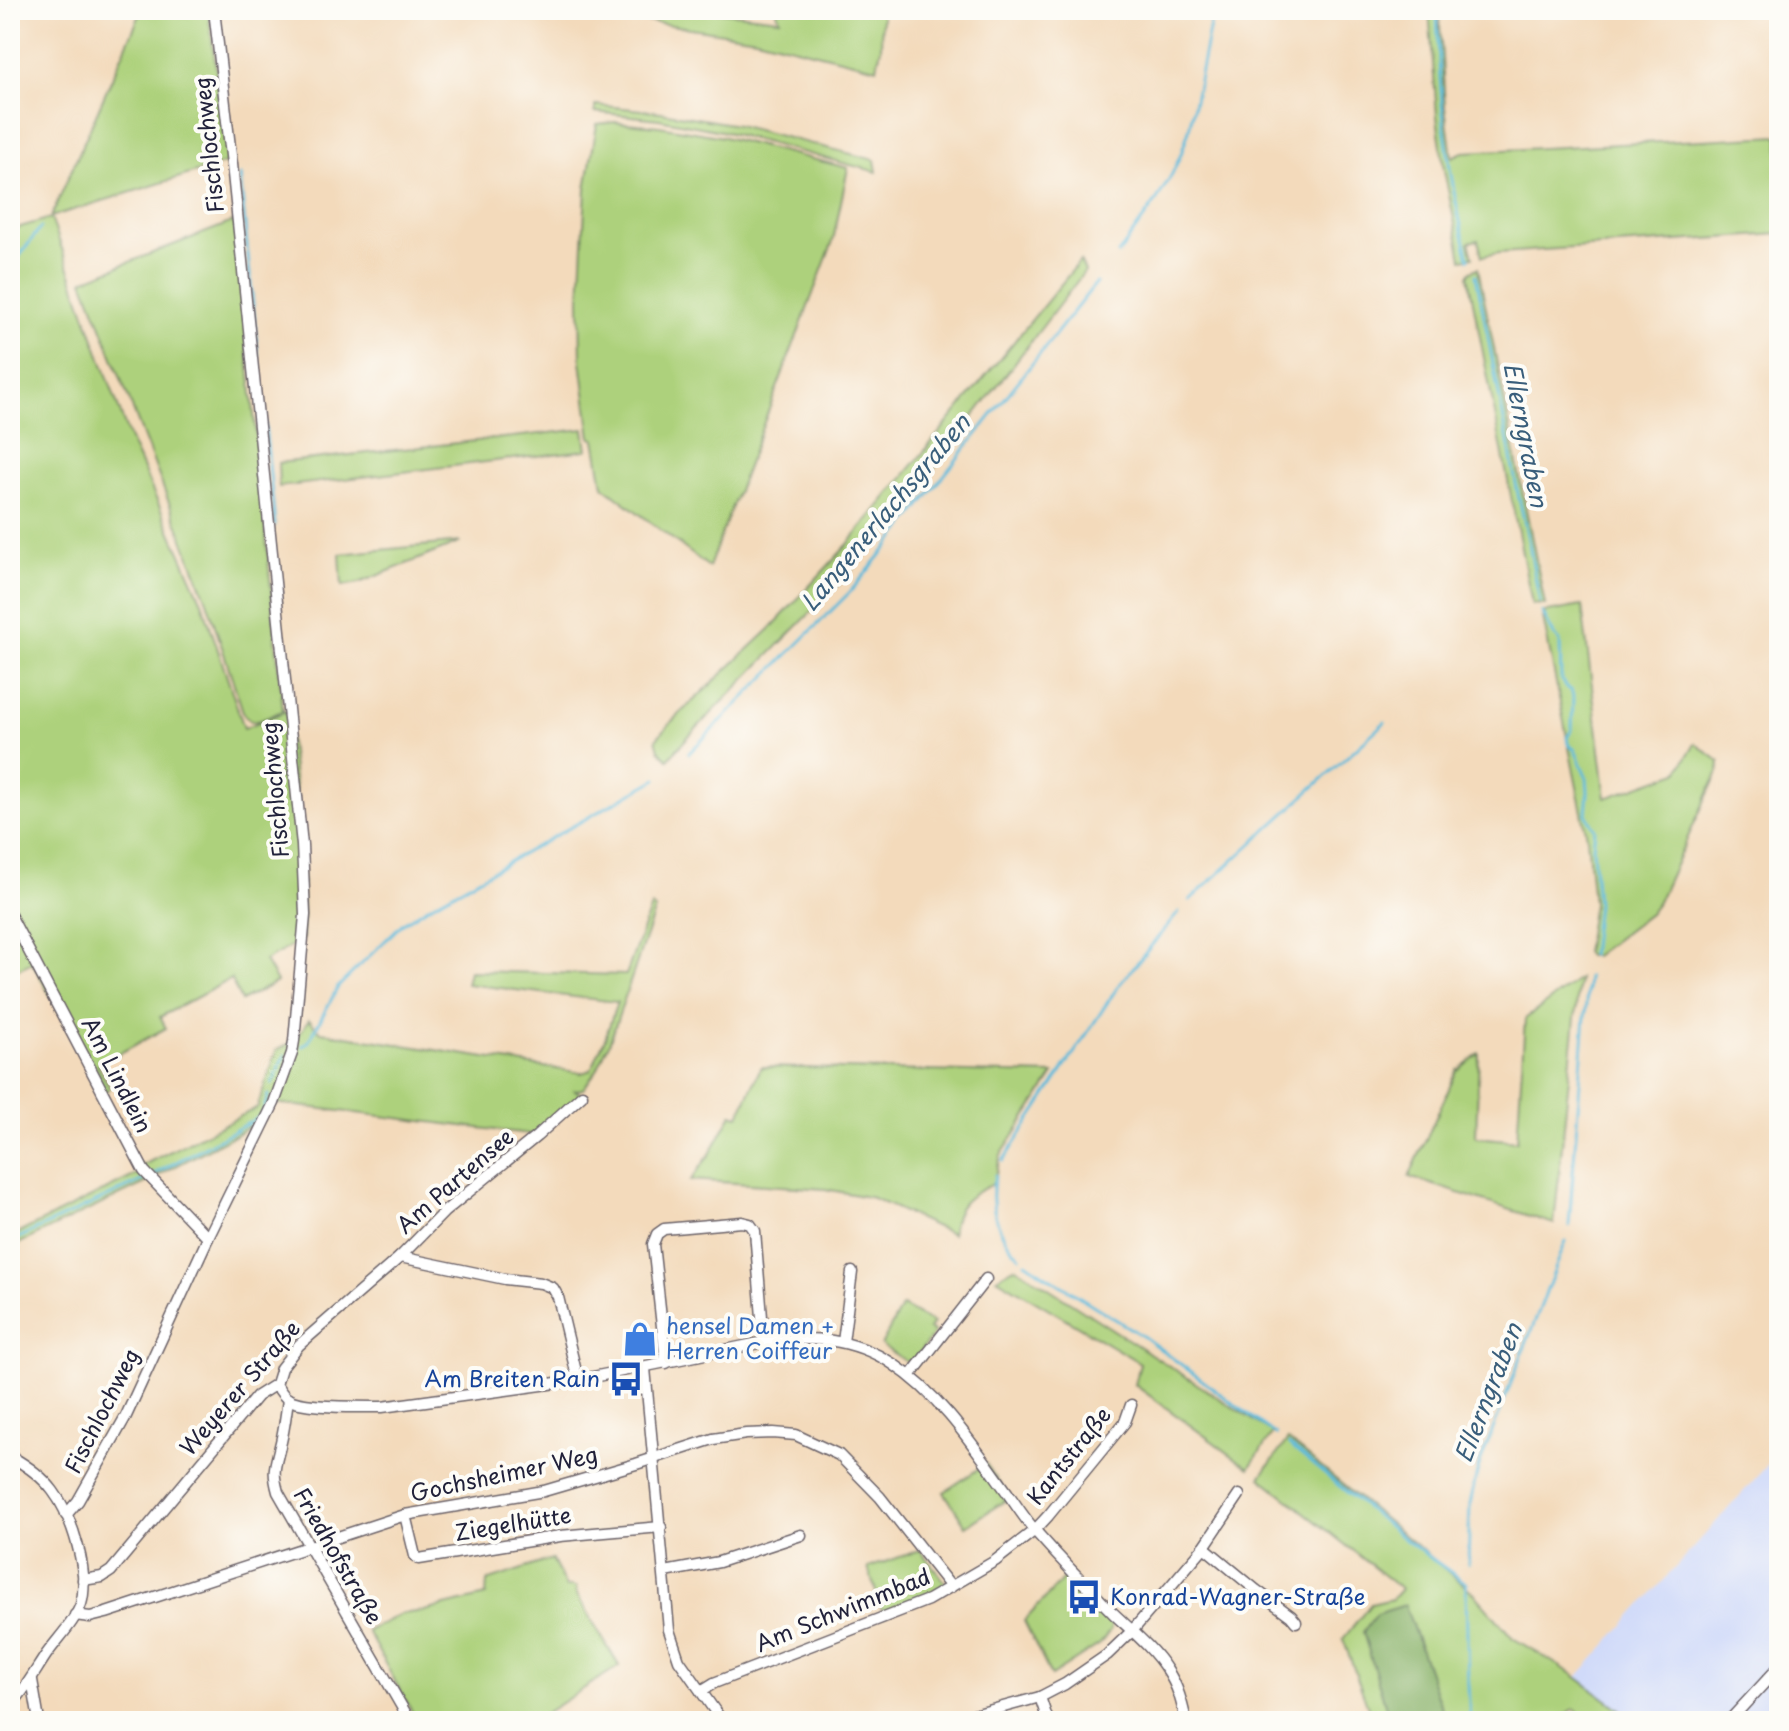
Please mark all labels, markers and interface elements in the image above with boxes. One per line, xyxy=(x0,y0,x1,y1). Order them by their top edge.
street label: Fischlochweg xyxy=(184,76,231,215)
water label: Ellerngraben xyxy=(1495,359,1559,511)
water label: Langenerlachsgraben xyxy=(791,405,978,618)
street label: Fischlochweg xyxy=(251,721,296,860)
street label: Am Lindlein xyxy=(75,1011,162,1138)
street label: Am Partensee xyxy=(388,1120,520,1240)
place label: hensel Damen + Herren Coiffeur xyxy=(666,1308,835,1366)
street label: Weyerer Straße xyxy=(171,1312,307,1462)
water label: Ellerngraben xyxy=(1444,1317,1531,1467)
shop icon: hensel Damen + Herren Coiffeur xyxy=(621,1320,659,1358)
street label: Fischlochweg xyxy=(55,1342,146,1479)
bus stop icon: Am Breiten Rain xyxy=(607,1360,645,1398)
place label: Am Breiten Rain xyxy=(425,1361,600,1394)
street label: Kantstraße xyxy=(1018,1399,1118,1511)
street label: Gochsheimer Weg xyxy=(407,1437,600,1509)
street label: Friedhofstraße xyxy=(287,1481,392,1630)
street label: Ziegelhütte xyxy=(452,1497,573,1548)
street label: Am Schwimmbad xyxy=(750,1558,935,1659)
bus stop icon: Konrad-Wagner-Straße xyxy=(1065,1578,1103,1616)
place label: Konrad-Wagner-Straße xyxy=(1110,1579,1365,1612)

